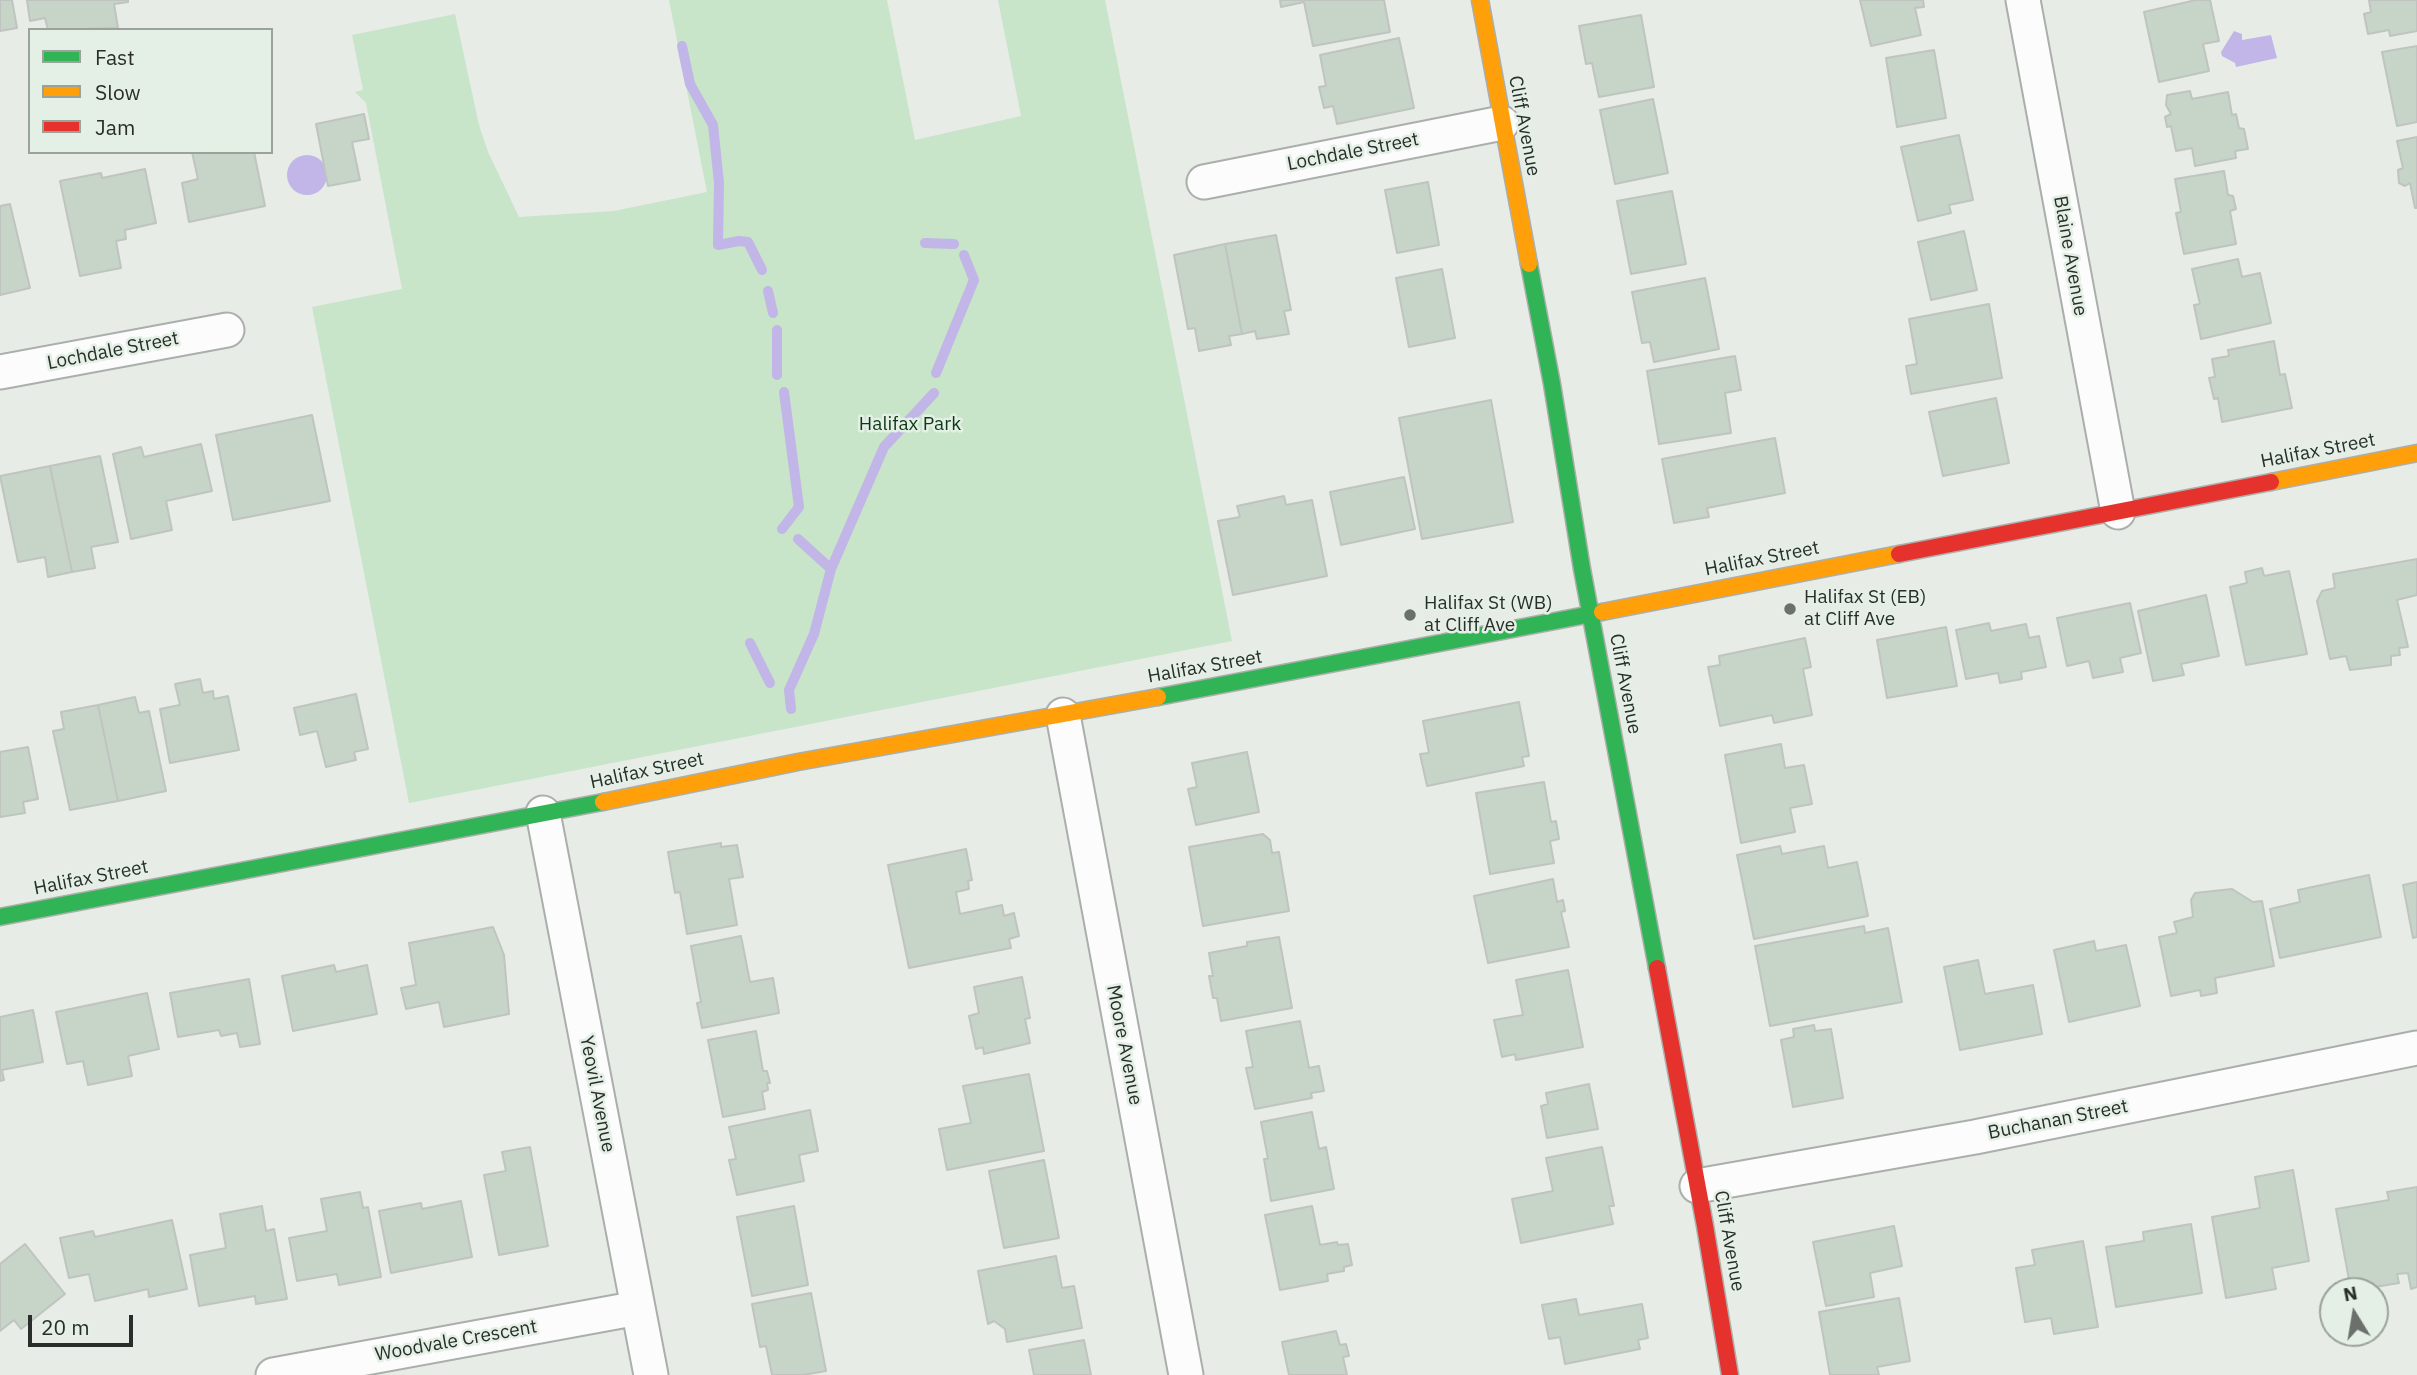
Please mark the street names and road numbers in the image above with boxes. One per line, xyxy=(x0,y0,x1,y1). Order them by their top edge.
street label: Cliff Avenue xyxy=(1503,74,1545,178)
street label: Lochdale Street xyxy=(1285,128,1421,176)
street label: Blaine Avenue xyxy=(2048,194,2092,318)
street label: Lochdale Street xyxy=(45,327,181,375)
street label: Halifax Street xyxy=(2259,429,2377,473)
street label: Halifax Street xyxy=(1703,537,1821,581)
street label: Cliff Avenue xyxy=(1604,632,1646,736)
street label: Halifax Street xyxy=(1146,646,1264,688)
street label: Halifax Street xyxy=(588,748,706,794)
street label: Halifax Street xyxy=(32,856,150,900)
street label: Moore Avenue xyxy=(1101,983,1147,1107)
street label: Yeovil Avenue xyxy=(575,1034,619,1154)
street label: Buchanan Street xyxy=(1986,1095,2130,1145)
street label: Cliff Avenue xyxy=(1709,1189,1749,1293)
street label: Woodvale Crescent xyxy=(373,1316,539,1366)

